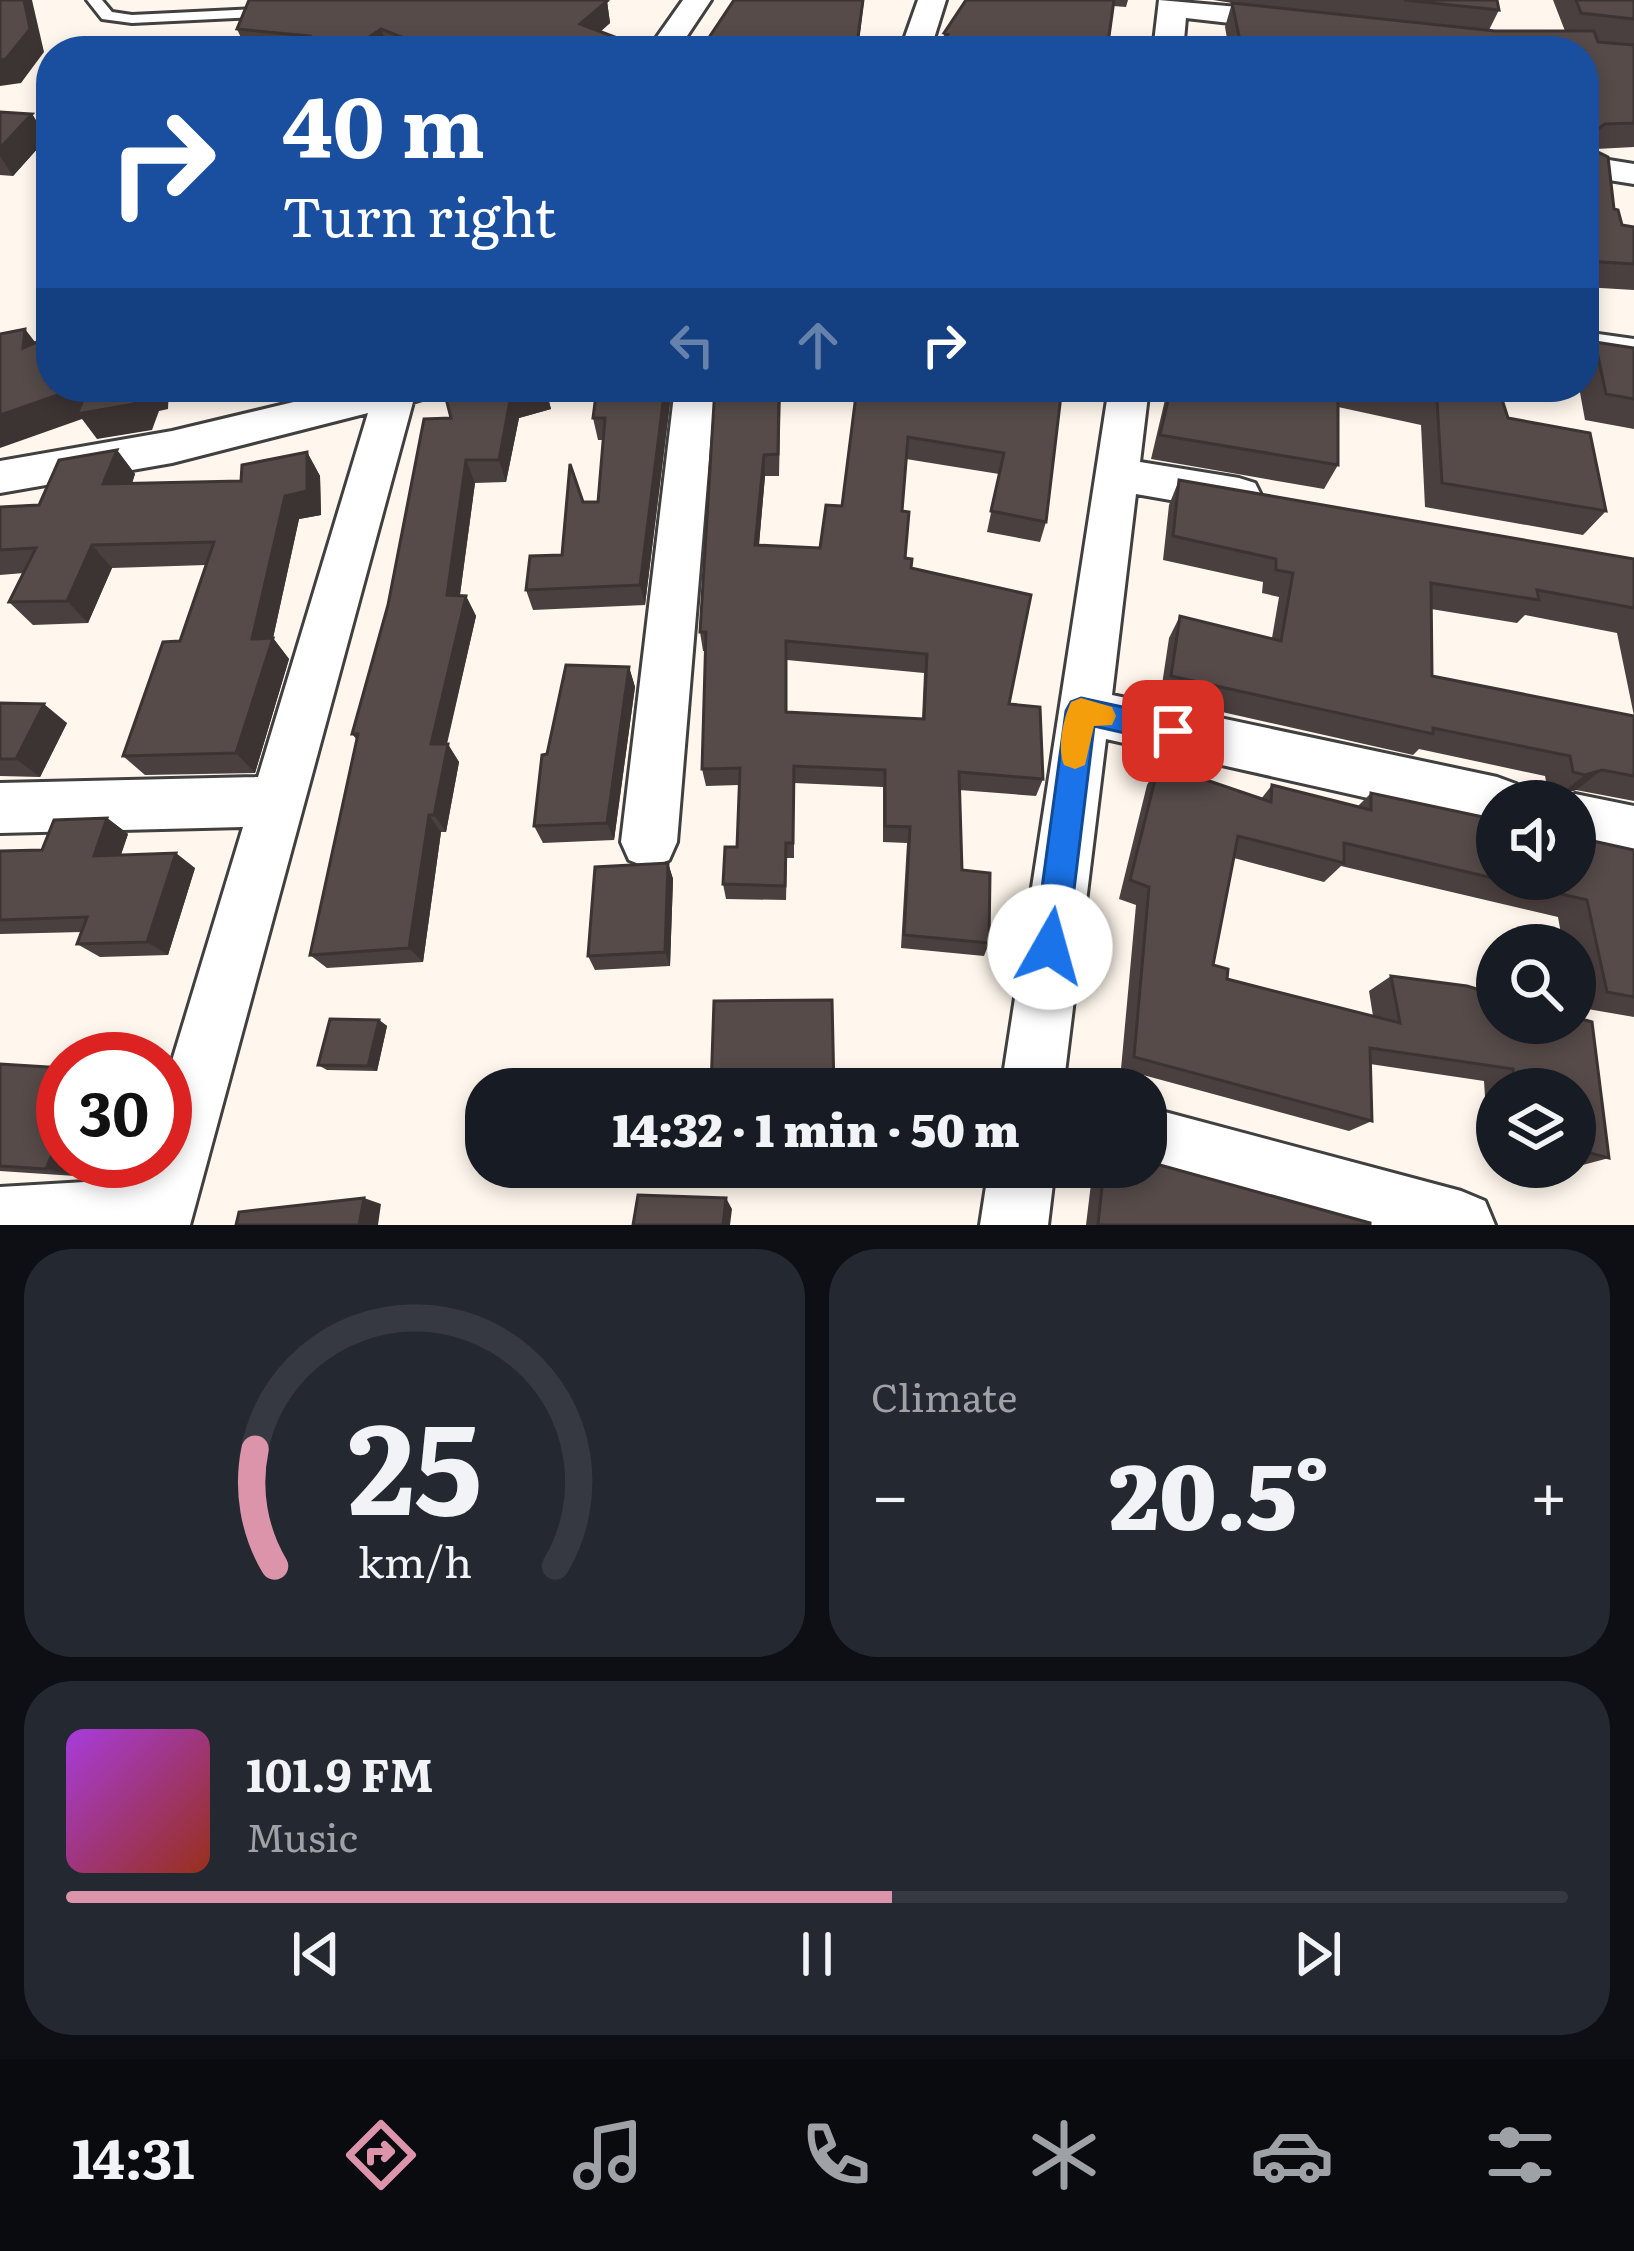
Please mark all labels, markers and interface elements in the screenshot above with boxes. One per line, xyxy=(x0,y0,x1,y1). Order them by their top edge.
text: 40 m xyxy=(282,59,485,184)
icon: right xyxy=(84,84,240,240)
text: Turn right xyxy=(282,173,556,254)
icon: left xyxy=(659,312,725,378)
icon: ahead xyxy=(785,312,851,378)
icon: right xyxy=(911,312,977,378)
pin xyxy=(1122,680,1224,782)
icon: arrive xyxy=(1140,698,1206,764)
map controls xyxy=(1476,780,1596,1188)
button: sound xyxy=(1476,780,1596,900)
position arrow xyxy=(987,884,1113,1010)
button: search xyxy=(1476,924,1596,1044)
speed limit sign: 30 xyxy=(36,1032,192,1188)
button: layers xyxy=(1476,1068,1596,1188)
text: 14:32 · 1 min · 50 m xyxy=(612,1094,1020,1161)
text: Climate xyxy=(871,1366,1017,1424)
text: 25 xyxy=(347,1368,482,1553)
text: 20.5° xyxy=(1109,1424,1330,1558)
text: − xyxy=(871,1442,909,1540)
text: + xyxy=(1530,1442,1568,1540)
text: km/h xyxy=(357,1528,472,1591)
text: 101.9 FM xyxy=(246,1739,434,1806)
text: Music xyxy=(246,1806,358,1864)
icon: previous xyxy=(283,1921,349,1987)
icon: pause xyxy=(784,1921,850,1987)
icon: next xyxy=(1285,1921,1351,1987)
icon: directions xyxy=(339,2113,423,2197)
icon: music xyxy=(566,2113,650,2197)
icon: phone xyxy=(794,2113,878,2197)
icon: climate xyxy=(1022,2113,1106,2197)
icon: car xyxy=(1250,2113,1334,2197)
icon: filters xyxy=(1478,2113,1562,2197)
text: 14:31 xyxy=(72,2115,195,2196)

